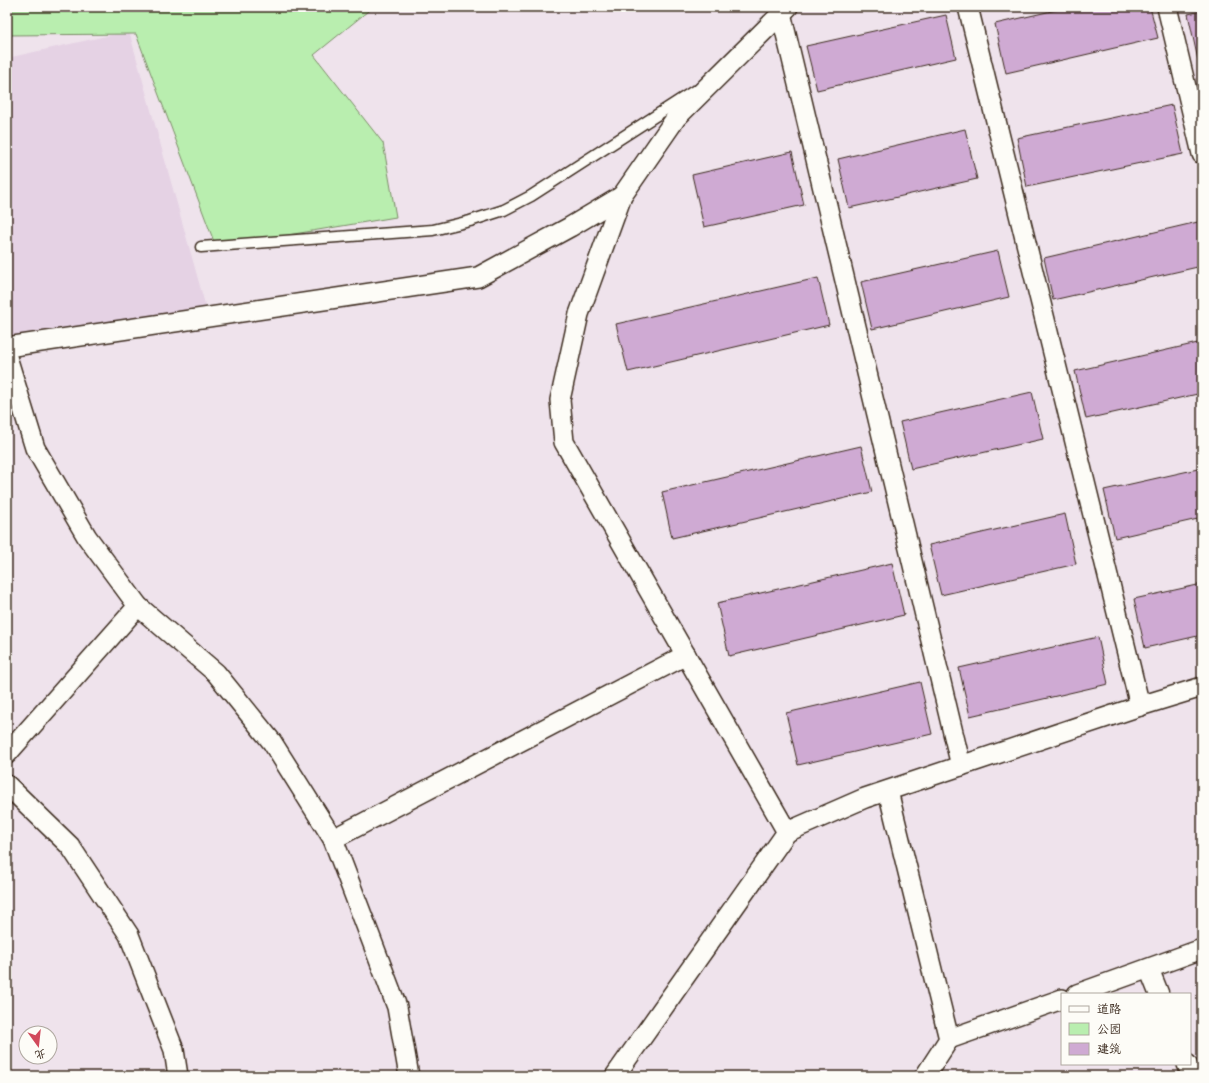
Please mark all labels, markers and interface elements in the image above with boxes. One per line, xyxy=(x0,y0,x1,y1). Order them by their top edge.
legend xyxy=(1061,993,1191,1065)
text: 道路 xyxy=(1097,1002,1121,1018)
text: 公园 xyxy=(1097,1022,1121,1038)
north arrow xyxy=(18,1025,58,1065)
text: 建筑 xyxy=(1097,1042,1121,1058)
text: 北 xyxy=(33,1046,47,1062)

